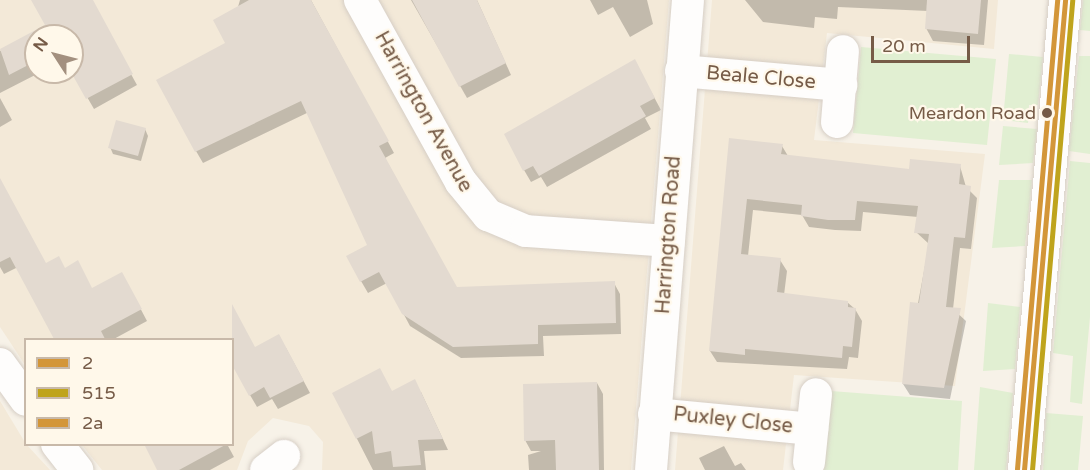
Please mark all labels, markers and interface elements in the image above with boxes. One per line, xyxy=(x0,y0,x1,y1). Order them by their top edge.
north arrow xyxy=(24,24,84,84)
scale bar xyxy=(874,24,973,62)
street label: Harrington Avenue xyxy=(369,27,477,197)
text: N xyxy=(29,34,53,56)
text: 20 m xyxy=(882,35,926,57)
street label: Beale Close xyxy=(705,61,817,95)
place label: Meardon Road xyxy=(909,102,1036,124)
marker: Meardon Road xyxy=(1041,107,1053,119)
street label: Harrington Road xyxy=(651,155,687,315)
legend xyxy=(24,338,234,446)
text: 2 xyxy=(82,352,93,374)
text: 515 xyxy=(82,382,116,404)
street label: Puxley Close xyxy=(672,403,794,439)
text: 2a xyxy=(82,412,103,434)

